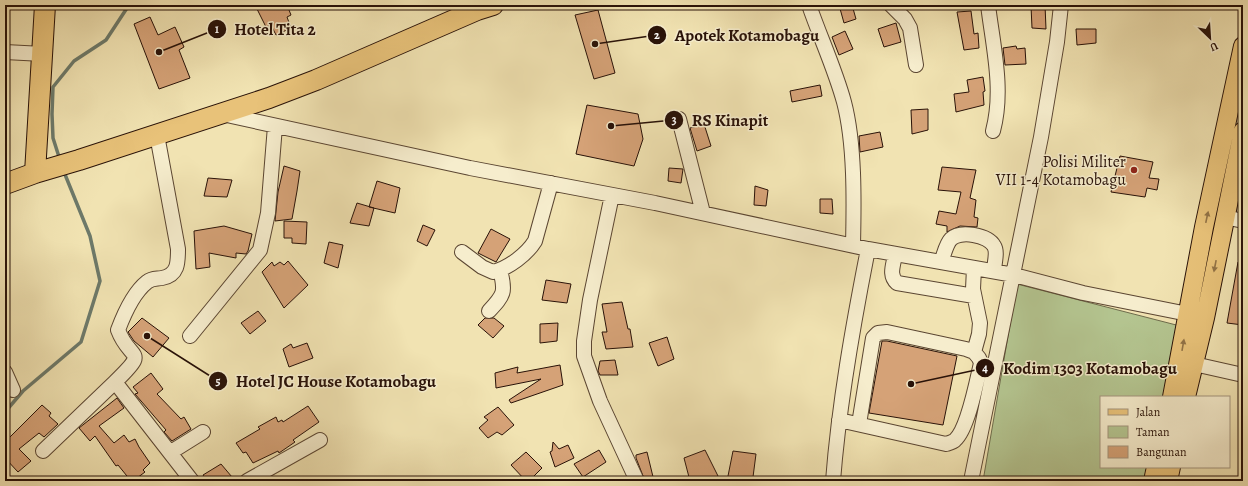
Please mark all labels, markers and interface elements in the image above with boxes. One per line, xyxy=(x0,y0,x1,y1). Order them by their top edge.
callout: Hotel Tita 2 xyxy=(207,14,324,43)
text: Hotel Tita 2 xyxy=(234,18,316,41)
north arrow xyxy=(1190,18,1230,58)
callout: Apotek Kotamobagu xyxy=(647,20,828,49)
text: 1 xyxy=(215,21,220,37)
text: Apotek Kotamobagu xyxy=(674,24,820,47)
text: 2 xyxy=(654,27,660,43)
text: U xyxy=(1207,38,1220,55)
callout: RS Kinapit xyxy=(664,106,777,135)
text: RS Kinapit xyxy=(692,109,769,132)
text: 3 xyxy=(671,112,677,128)
place label: Polisi Militer VII 1-4 Kotamobagu xyxy=(995,151,1126,191)
marker: Polisi Militer VII 1-4 Kotamobagu xyxy=(1129,165,1139,175)
one-way arrow xyxy=(1204,211,1210,223)
one-way arrow xyxy=(1212,259,1218,272)
one-way arrow xyxy=(1180,339,1186,351)
callout: Kodim 1303 Kotamobagu xyxy=(975,353,1185,382)
text: Kodim 1303 Kotamobagu xyxy=(1003,357,1178,380)
text: 4 xyxy=(982,360,988,376)
callout: Hotel JC House Kotamobagu xyxy=(208,367,444,396)
text: Hotel JC House Kotamobagu xyxy=(236,370,437,393)
text: 5 xyxy=(215,373,221,389)
legend xyxy=(1100,396,1230,468)
text: Jalan xyxy=(1136,404,1161,420)
text: Taman xyxy=(1136,424,1170,440)
text: Bangunan xyxy=(1136,444,1187,460)

